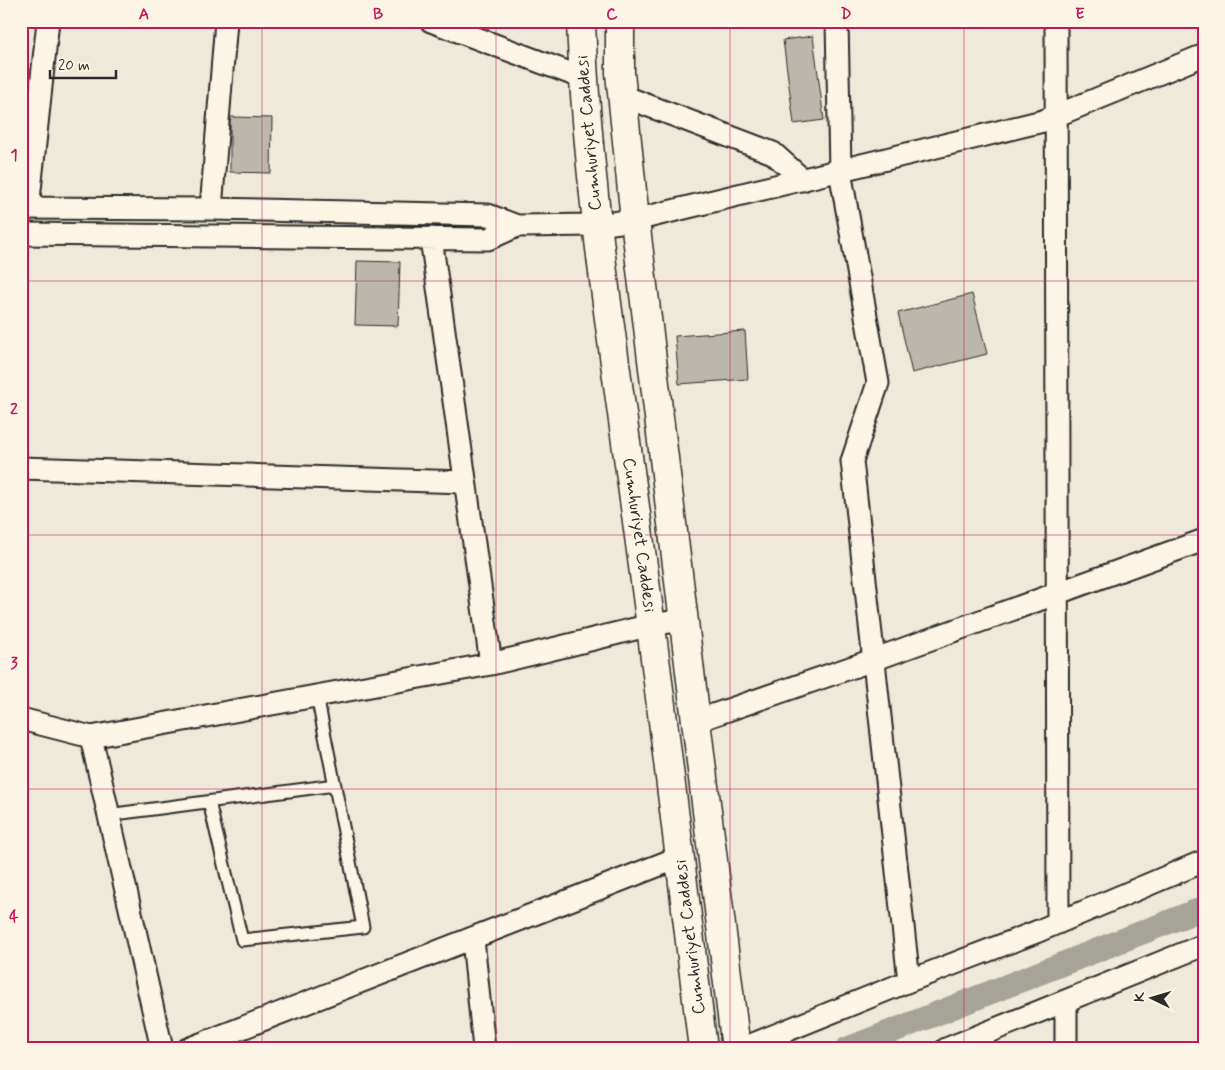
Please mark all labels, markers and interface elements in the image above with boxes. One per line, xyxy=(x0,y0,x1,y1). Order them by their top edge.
text: A xyxy=(139,4,149,25)
text: B xyxy=(373,4,383,25)
text: C xyxy=(606,4,618,25)
text: D xyxy=(840,4,852,25)
text: E xyxy=(1075,4,1085,25)
scale bar xyxy=(50,48,116,80)
street label: Cumhuriyet Caddesi xyxy=(570,54,608,212)
text: 20 m xyxy=(58,56,90,76)
text: 1 xyxy=(10,145,18,166)
text: 2 xyxy=(10,399,18,420)
street label: Cumhuriyet Caddesi xyxy=(616,456,662,614)
text: 3 xyxy=(10,653,18,674)
street label: Cumhuriyet Caddesi xyxy=(669,858,711,1016)
text: 4 xyxy=(9,906,19,927)
north arrow xyxy=(1128,972,1178,1022)
text: K xyxy=(1131,990,1150,1003)

